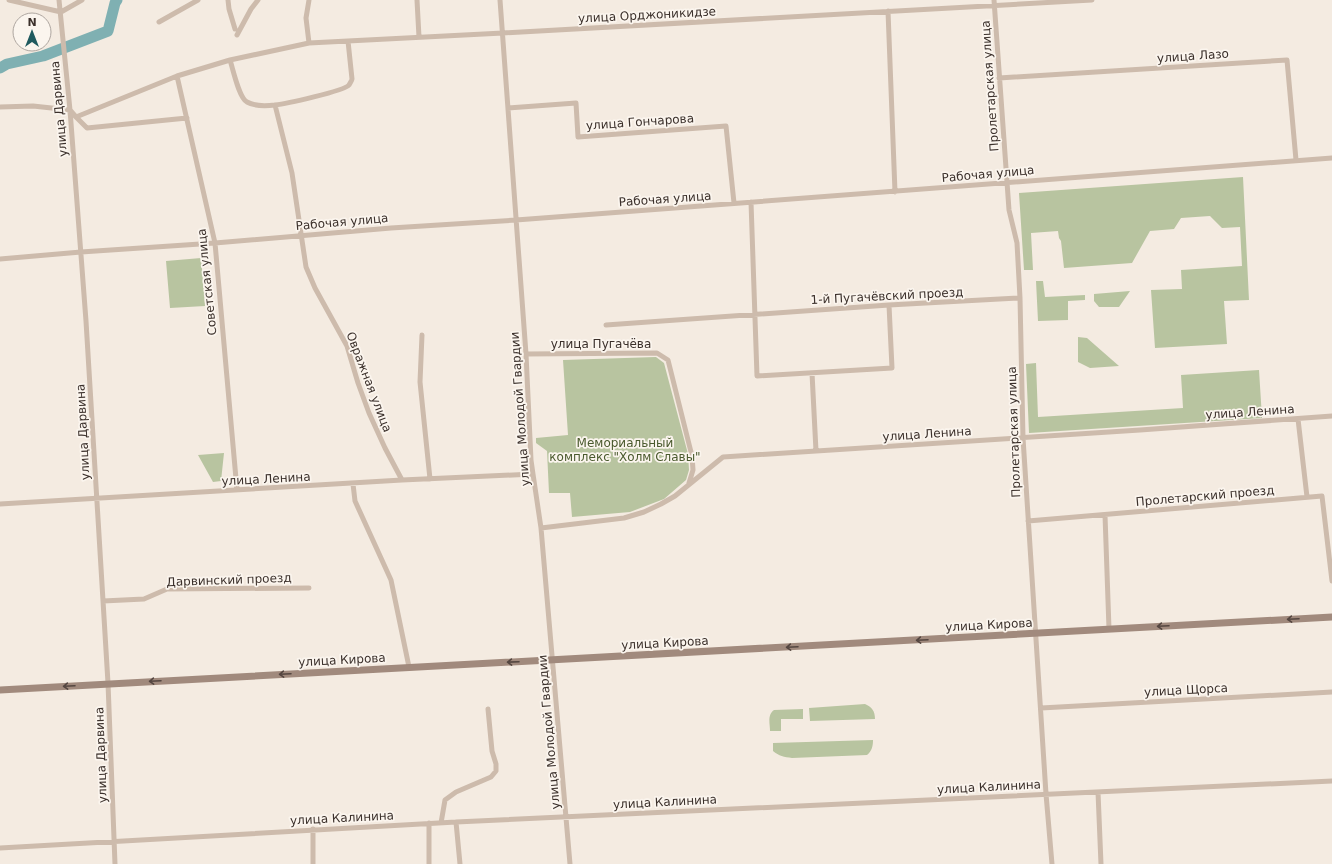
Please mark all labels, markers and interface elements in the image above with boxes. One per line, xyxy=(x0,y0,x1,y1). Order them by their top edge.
street label: улица Орджоникидзе xyxy=(578,4,716,26)
north arrow xyxy=(12,12,52,52)
text: N xyxy=(27,16,37,29)
street label: Пролетарская улица xyxy=(978,20,1002,152)
street label: улица Лазо xyxy=(1157,47,1229,65)
street label: улица Дарвина xyxy=(48,60,70,158)
street label: улица Гончарова xyxy=(586,111,694,133)
street label: Рабочая улица xyxy=(941,163,1035,185)
street label: Рабочая улица xyxy=(618,189,712,209)
street label: Рабочая улица xyxy=(295,211,389,233)
street label: Советская улица xyxy=(194,228,220,336)
street label: 1-й Пугачёвский проезд xyxy=(810,285,964,307)
street label: Овражная улица xyxy=(343,330,395,434)
street label: улица Молодой Гвардии xyxy=(508,331,532,487)
street label: улица Пугачёва xyxy=(551,337,651,351)
street label: Пролетарская улица xyxy=(1005,366,1023,498)
street label: улица Дарвина xyxy=(73,384,93,480)
street label: улица Ленина xyxy=(1205,402,1295,422)
street label: улица Ленина xyxy=(882,424,972,444)
park label: Мемориальный комплекс "Холм Славы" xyxy=(549,436,701,464)
street label: улица Ленина xyxy=(221,470,311,488)
street label: Пролетарский проезд xyxy=(1135,483,1275,509)
street label: Дарвинский проезд xyxy=(166,571,292,589)
street label: улица Кирова xyxy=(945,616,1033,634)
one-way arrow xyxy=(1287,616,1300,623)
one-way arrow xyxy=(1157,623,1170,630)
street label: улица Кирова xyxy=(621,634,709,652)
one-way arrow xyxy=(916,636,929,643)
one-way arrow xyxy=(786,643,799,651)
street label: улица Кирова xyxy=(298,651,386,669)
street label: улица Молодой Гвардии xyxy=(535,654,563,810)
one-way arrow xyxy=(507,658,520,666)
one-way arrow xyxy=(279,670,292,678)
one-way arrow xyxy=(149,677,162,685)
street label: улица Щорса xyxy=(1144,681,1228,699)
one-way arrow xyxy=(63,682,76,689)
street label: улица Дарвина xyxy=(92,707,110,803)
street label: улица Калинина xyxy=(937,777,1041,797)
street label: улица Калинина xyxy=(613,792,717,812)
street label: улица Калинина xyxy=(290,808,394,828)

